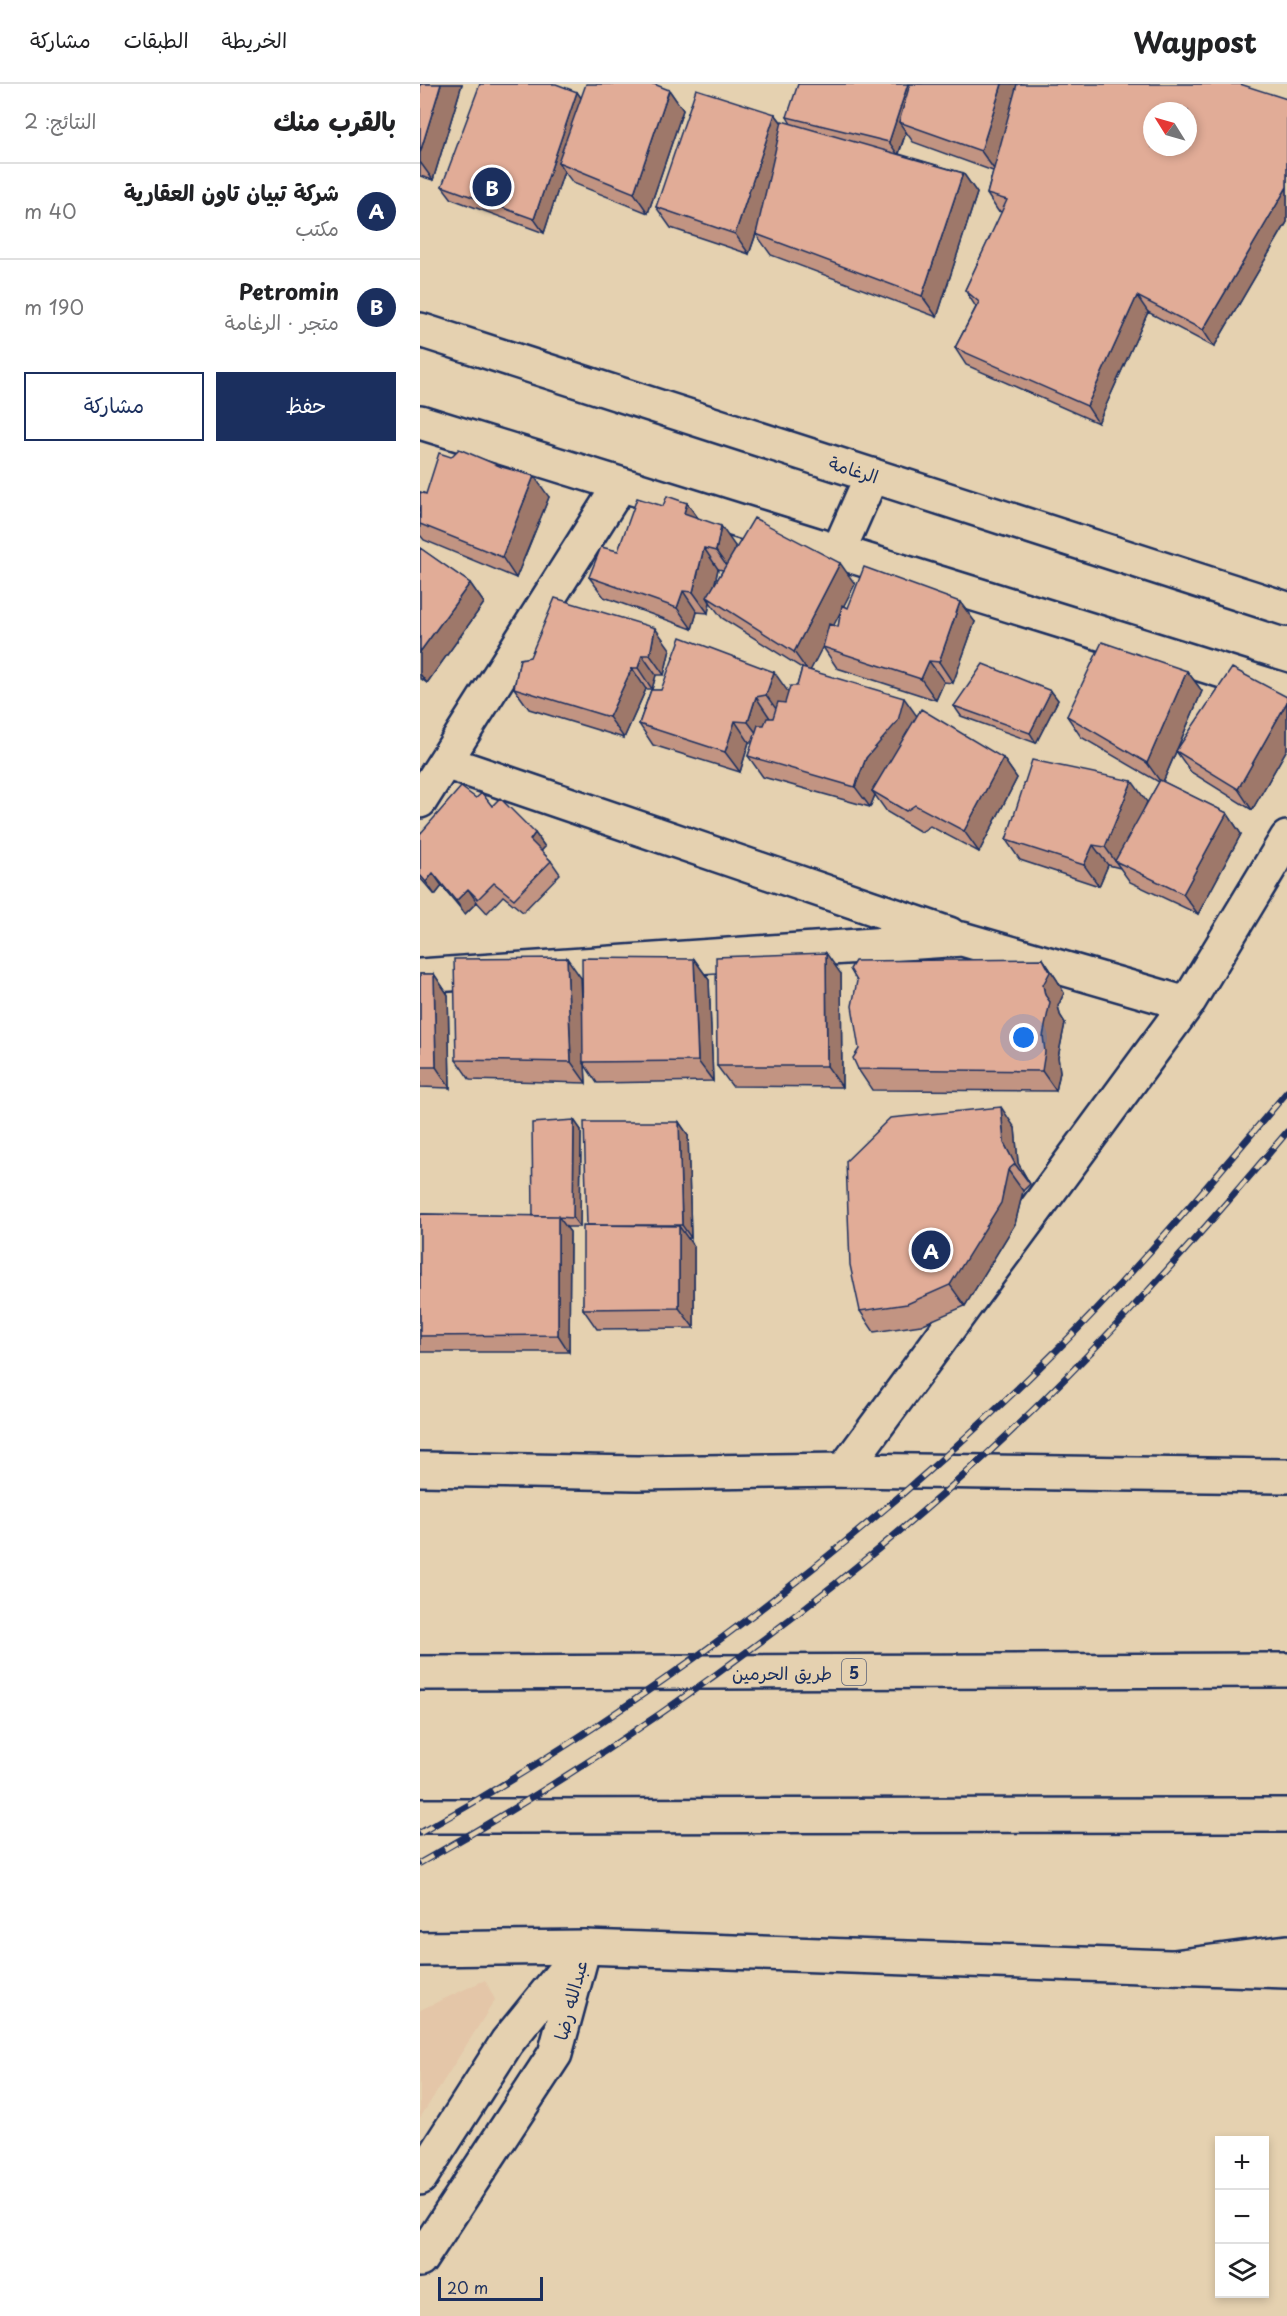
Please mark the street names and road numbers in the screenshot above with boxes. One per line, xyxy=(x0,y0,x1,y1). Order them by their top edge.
street label: الرغامة xyxy=(826,448,882,490)
street label: طريق الحرمين xyxy=(732,1659,832,1686)
road number: 5 xyxy=(842,1659,866,1685)
street label: عبدالله رضا xyxy=(546,1957,594,2043)

